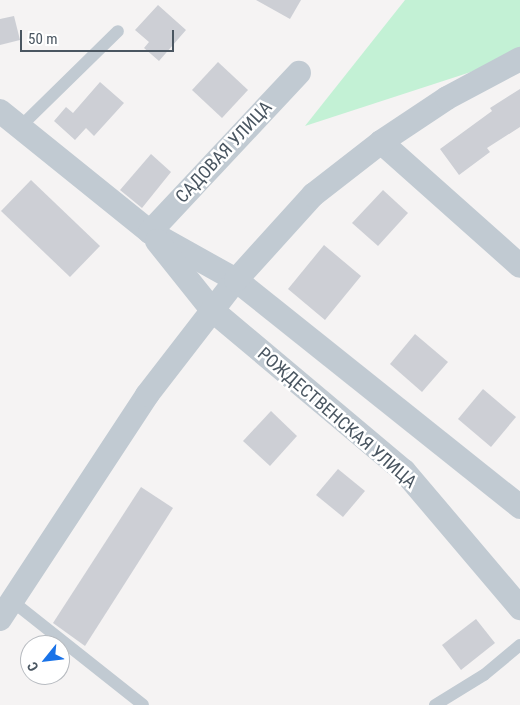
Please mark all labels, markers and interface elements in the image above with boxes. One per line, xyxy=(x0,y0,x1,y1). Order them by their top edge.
scale bar xyxy=(22,20,176,52)
text: 50 m xyxy=(28,30,58,48)
street label: САДОВАЯ УЛИЦА xyxy=(171,97,277,207)
street label: РОЖДЕСТВЕНСКАЯ УЛИЦА xyxy=(253,343,421,493)
north arrow xyxy=(20,635,70,685)
text: С xyxy=(24,659,42,674)

